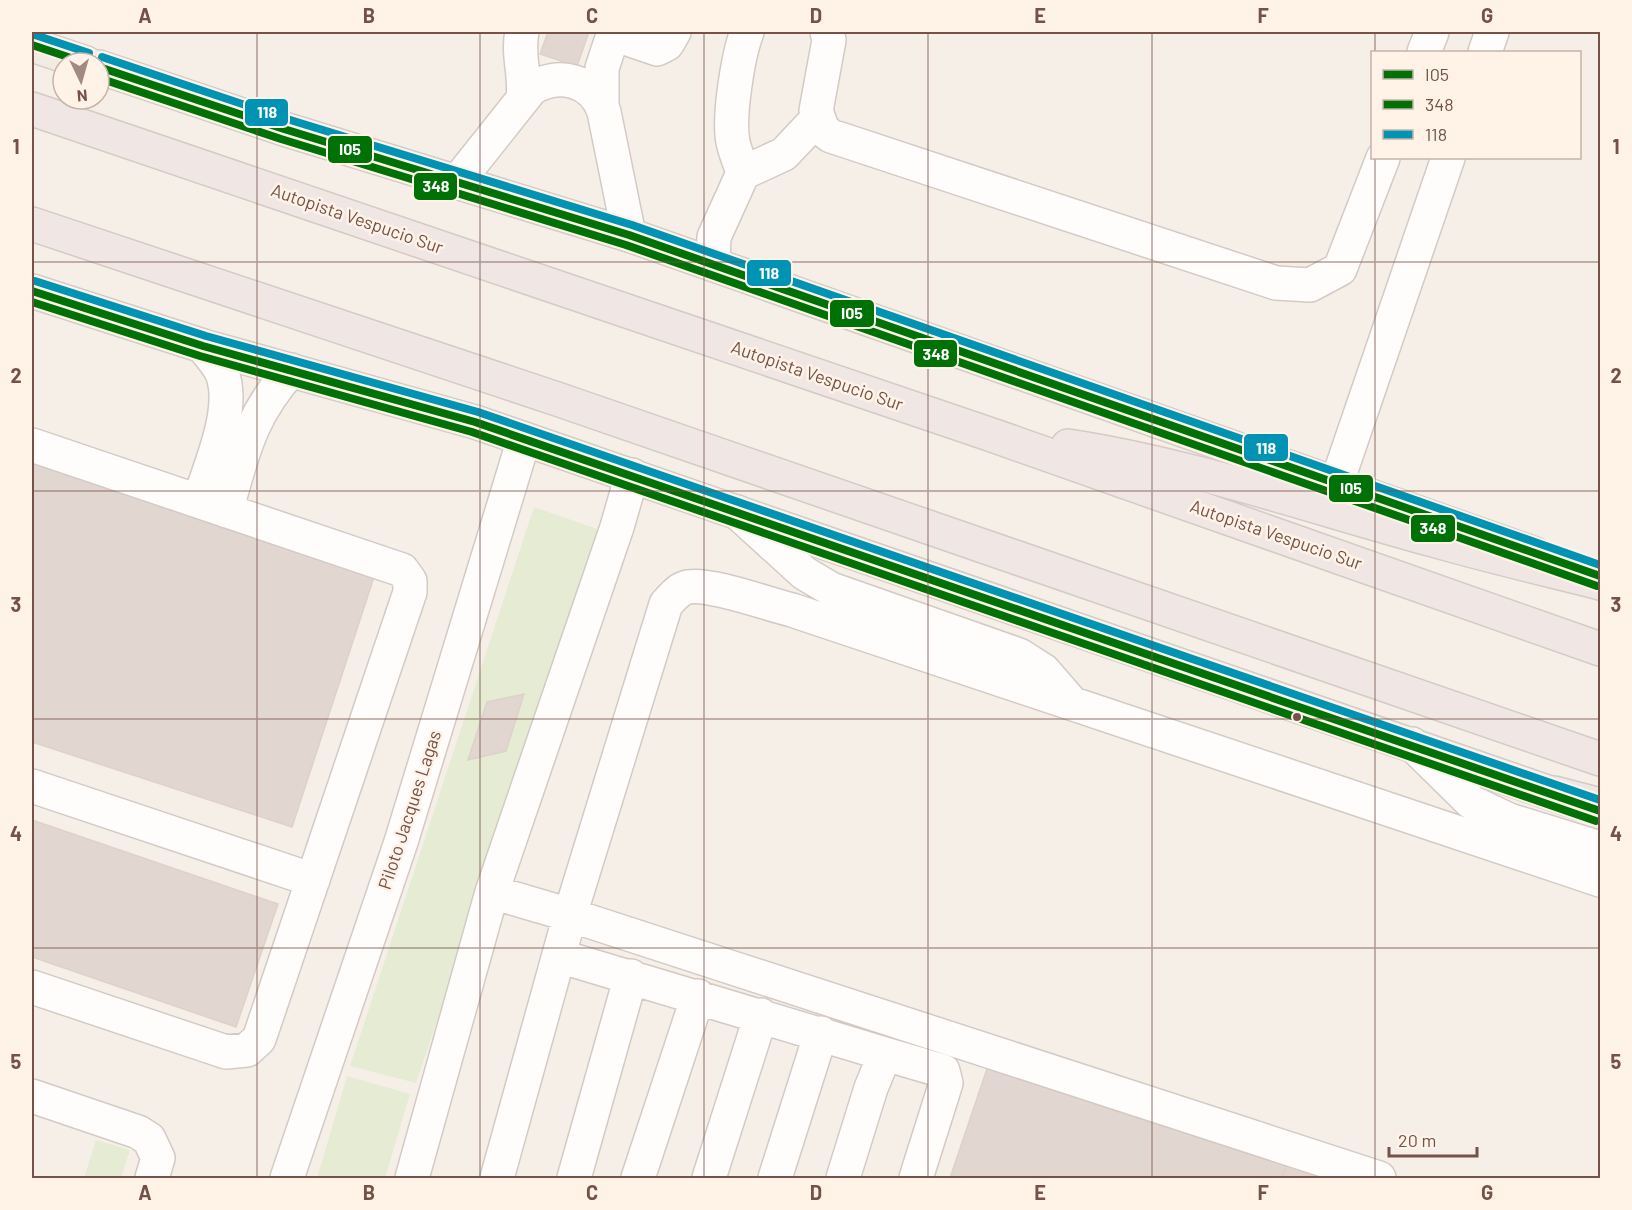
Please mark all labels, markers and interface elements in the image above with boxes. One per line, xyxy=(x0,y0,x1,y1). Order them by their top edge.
text: A xyxy=(138,3,152,27)
text: B xyxy=(363,3,375,27)
text: C xyxy=(586,3,598,27)
text: D xyxy=(810,3,822,27)
text: E xyxy=(1034,3,1046,27)
text: F xyxy=(1257,3,1269,27)
text: G xyxy=(1481,3,1493,27)
north arrow xyxy=(51,51,111,111)
legend xyxy=(1371,51,1581,159)
text: I05 xyxy=(1425,63,1449,85)
text: N xyxy=(76,87,88,106)
text: 348 xyxy=(1425,93,1454,115)
line badge: 118 xyxy=(244,98,289,127)
text: 118 xyxy=(257,102,277,121)
text: 118 xyxy=(1425,123,1447,145)
text: 1 xyxy=(12,134,20,158)
text: 1 xyxy=(1612,134,1620,158)
line badge: I05 xyxy=(327,135,373,164)
text: I05 xyxy=(339,139,361,158)
line badge: 348 xyxy=(413,172,458,201)
text: 348 xyxy=(423,176,450,195)
street label: Autopista Vespucio Sur xyxy=(268,178,447,258)
line badge: 118 xyxy=(746,259,792,287)
text: 118 xyxy=(759,263,779,282)
line badge: I05 xyxy=(829,299,875,328)
text: I05 xyxy=(841,303,863,322)
street label: Autopista Vespucio Sur xyxy=(728,335,907,415)
line badge: 348 xyxy=(913,339,958,368)
text: 348 xyxy=(923,344,950,363)
text: 2 xyxy=(10,363,22,387)
text: 2 xyxy=(1610,363,1622,387)
line badge: 118 xyxy=(1243,433,1289,462)
text: 118 xyxy=(1256,438,1276,457)
line badge: I05 xyxy=(1328,474,1374,503)
text: I05 xyxy=(1340,478,1362,497)
street label: Autopista Vespucio Sur xyxy=(1187,494,1366,574)
line badge: 348 xyxy=(1410,514,1456,543)
text: 348 xyxy=(1420,518,1447,537)
text: 3 xyxy=(11,592,21,616)
text: 3 xyxy=(1611,592,1621,616)
unlabelled marker xyxy=(1291,711,1303,723)
street label: Piloto Jacques Lagas xyxy=(373,727,445,892)
text: 4 xyxy=(10,821,22,845)
text: 4 xyxy=(1610,821,1622,845)
text: 5 xyxy=(11,1049,22,1073)
text: 5 xyxy=(1611,1049,1622,1073)
scale bar xyxy=(1389,1120,1478,1158)
text: 20 m xyxy=(1398,1129,1436,1151)
text: A xyxy=(138,1180,152,1204)
text: B xyxy=(363,1180,375,1204)
text: C xyxy=(586,1180,598,1204)
text: D xyxy=(810,1180,822,1204)
text: E xyxy=(1034,1180,1046,1204)
text: F xyxy=(1257,1180,1269,1204)
text: G xyxy=(1481,1180,1493,1204)

